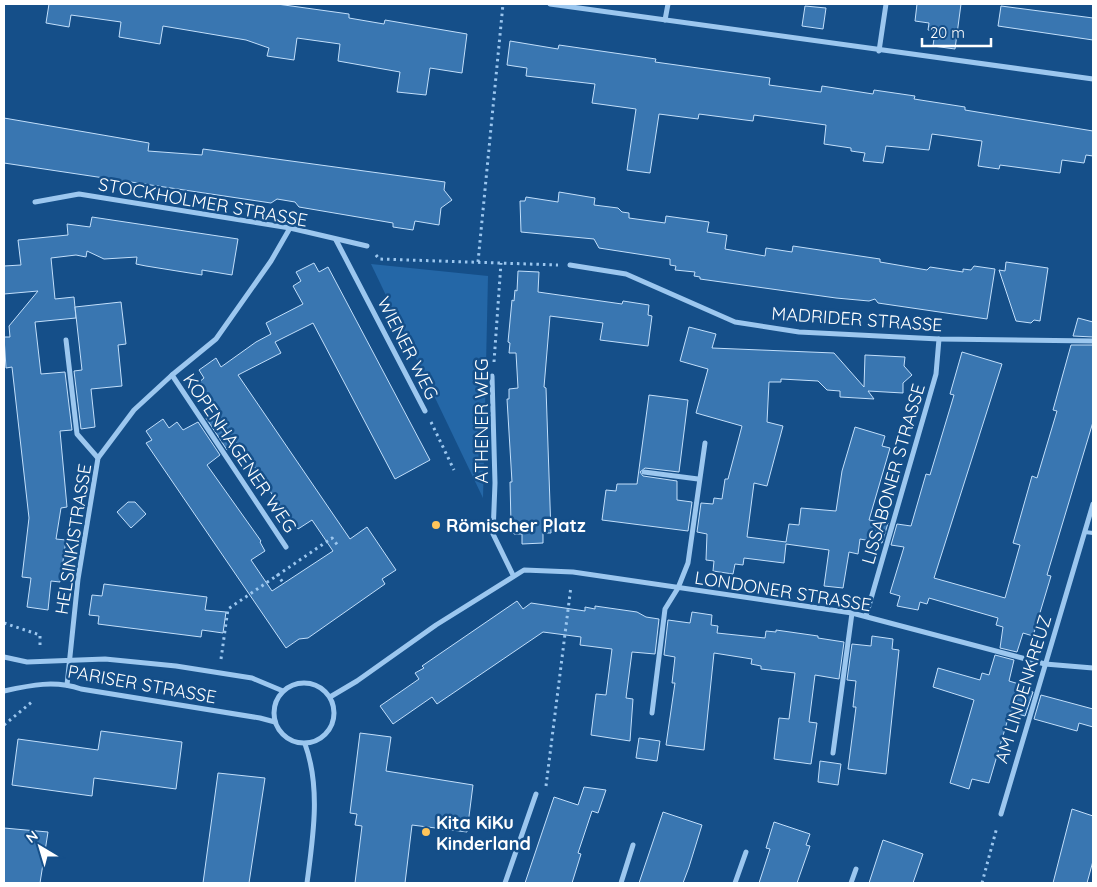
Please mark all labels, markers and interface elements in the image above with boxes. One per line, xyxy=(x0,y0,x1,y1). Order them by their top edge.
scale bar xyxy=(922,15,991,47)
text: 20 m xyxy=(930,23,965,42)
street label: STOCKHOLMER STRASSE xyxy=(97,172,309,232)
street label: WIENER WEG xyxy=(372,293,444,403)
street label: MADRIDER STRASSE xyxy=(771,302,943,336)
street label: ATHENER WEG xyxy=(470,358,493,484)
street label: KOPENHAGENER WEG xyxy=(178,369,302,537)
street label: LISSABONER STRASSE xyxy=(856,381,930,567)
street label: HELSINKISTRASSE xyxy=(50,462,96,616)
place label: Römischer Platz xyxy=(446,514,586,537)
marker: Römischer Platz xyxy=(430,519,442,531)
street label: LONDONER STRASSE xyxy=(693,566,873,616)
street label: AM LINDENKREUZ xyxy=(990,612,1056,766)
street label: PARISER STRASSE xyxy=(66,660,218,708)
place label: Kita KiKu Kinderland xyxy=(436,811,531,855)
north arrow xyxy=(15,822,65,872)
text: N xyxy=(22,826,42,847)
marker: Kita KiKu Kinderland xyxy=(420,826,432,838)

